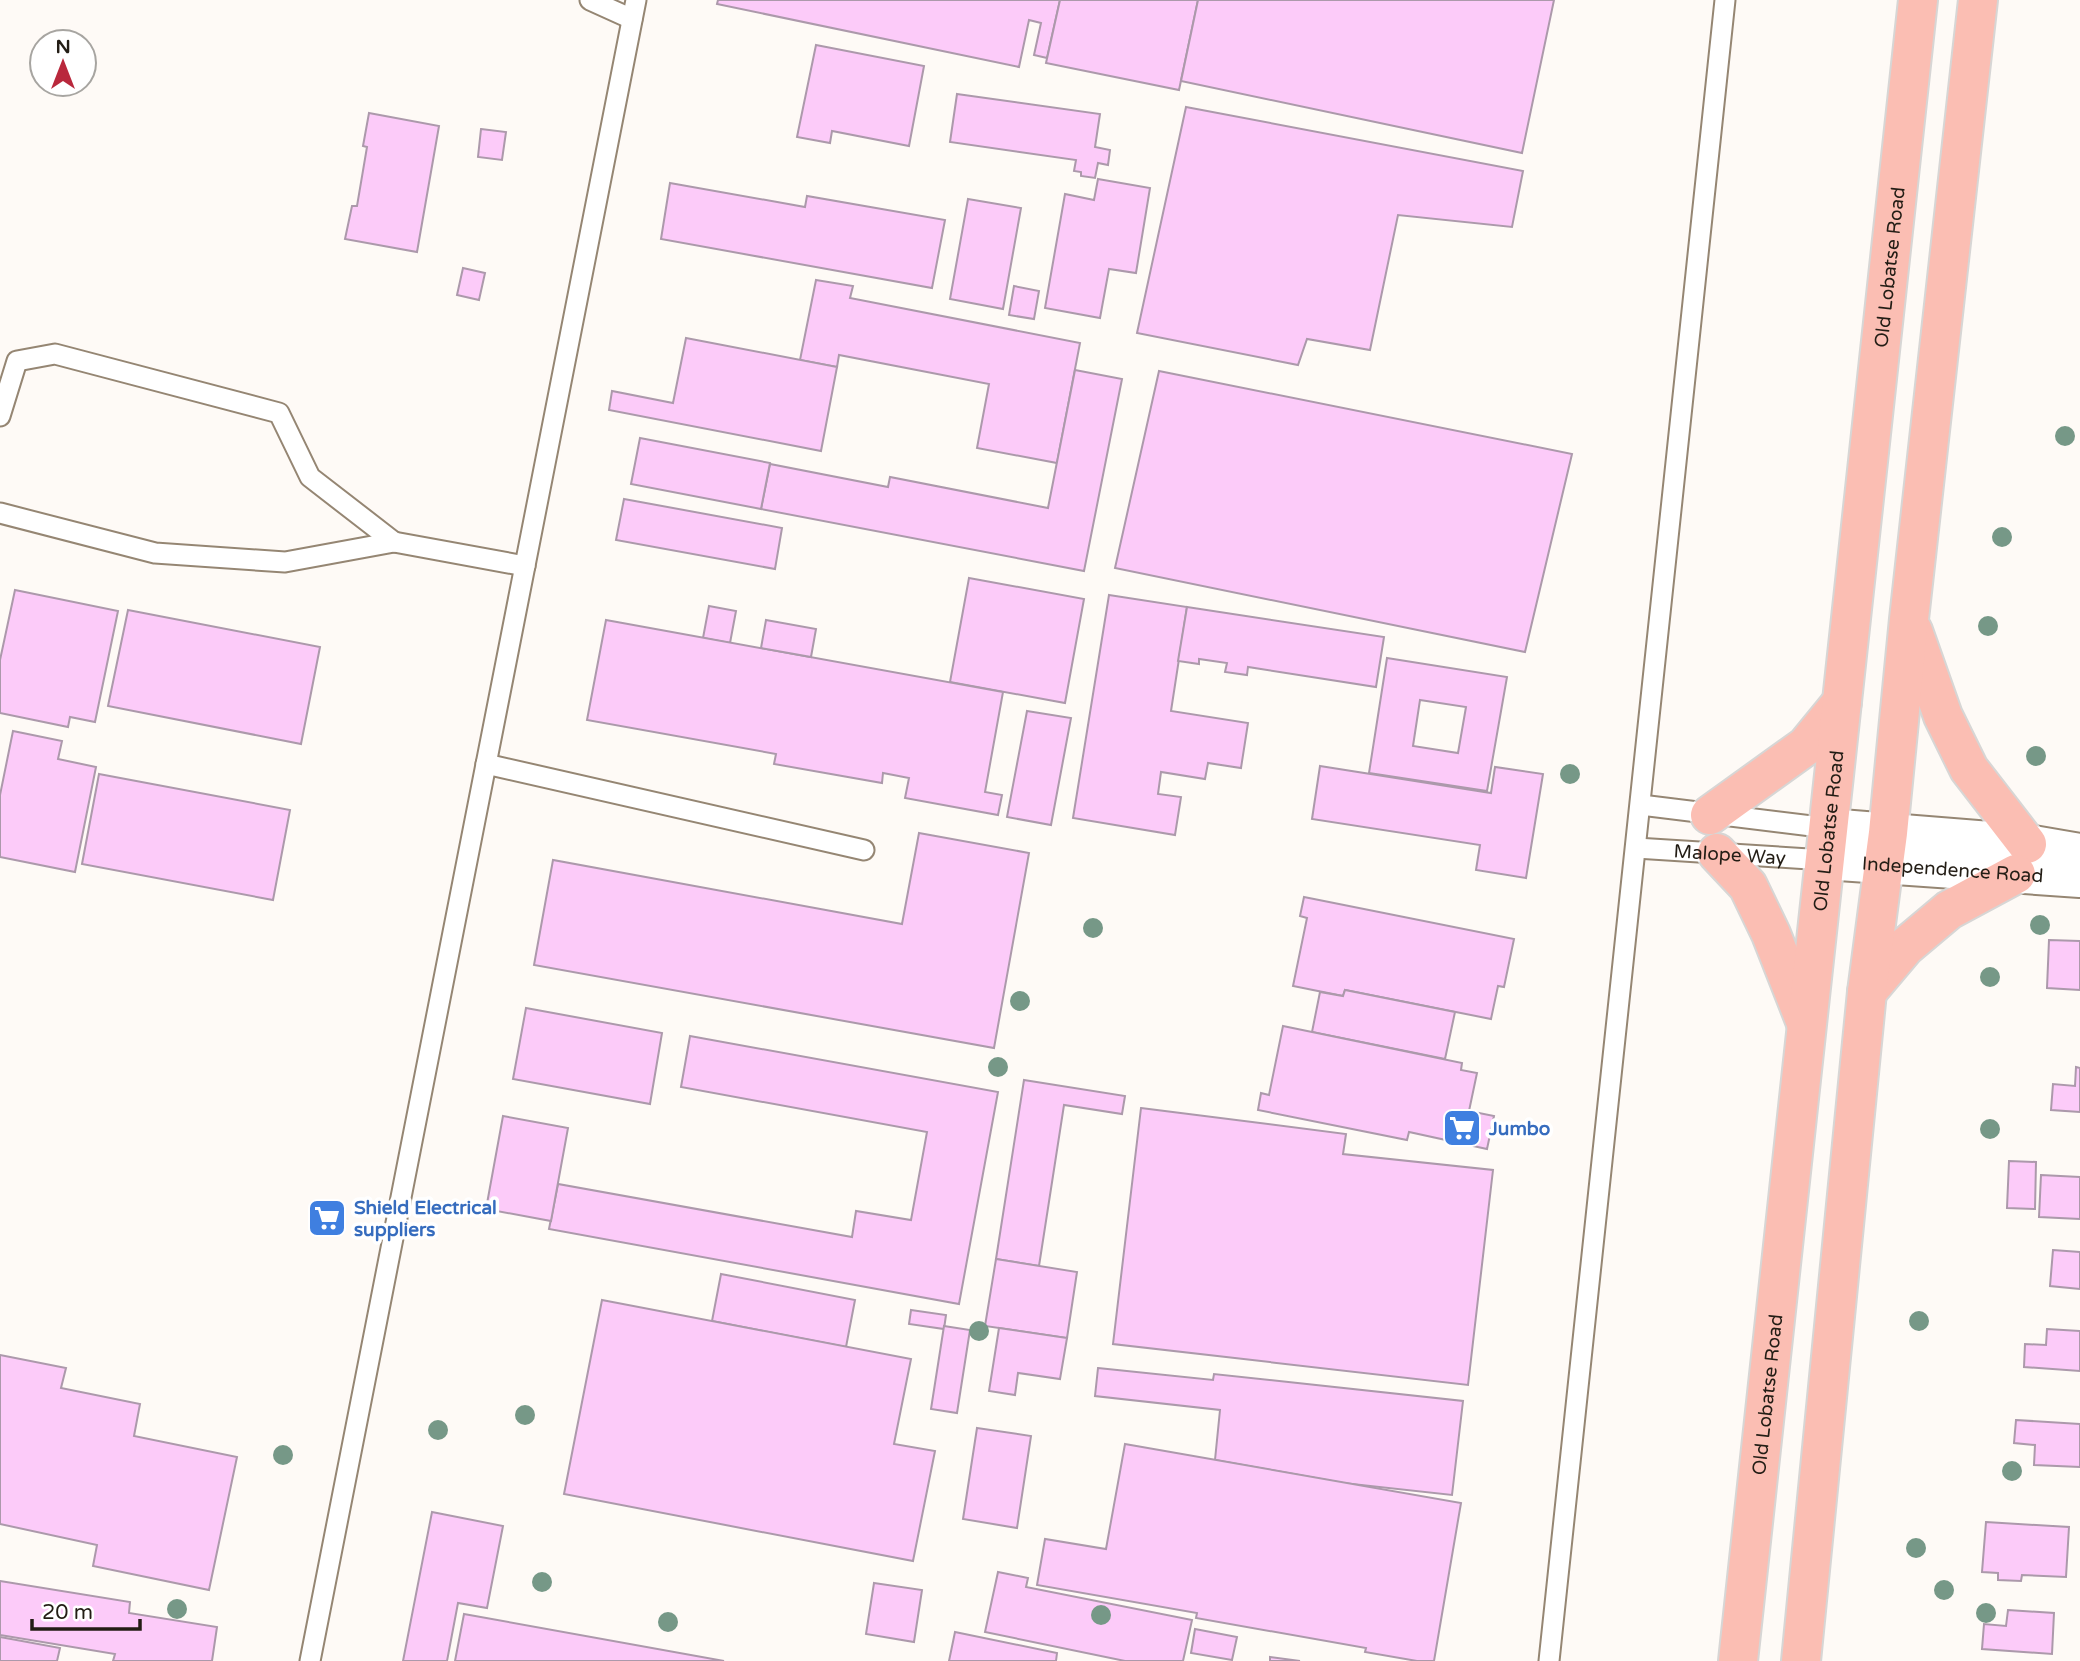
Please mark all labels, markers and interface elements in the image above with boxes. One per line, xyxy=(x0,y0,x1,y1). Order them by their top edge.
north arrow xyxy=(28,28,98,98)
text: N xyxy=(55,36,71,58)
street label: Old Lobatse Road xyxy=(1870,186,1910,349)
street label: Old Lobatse Road xyxy=(1809,749,1849,913)
street label: Malope Way xyxy=(1673,840,1786,869)
street label: Independence Road xyxy=(1861,853,2044,887)
supermarket icon: Jumbo xyxy=(1441,1107,1483,1149)
place label: Jumbo xyxy=(1488,1118,1550,1140)
supermarket icon: Shield Electrical suppliers xyxy=(306,1197,348,1239)
place label: Shield Electrical suppliers xyxy=(354,1197,497,1242)
street label: Old Lobatse Road xyxy=(1748,1313,1788,1476)
scale bar xyxy=(32,1588,140,1632)
text: 20 m xyxy=(42,1600,93,1625)

